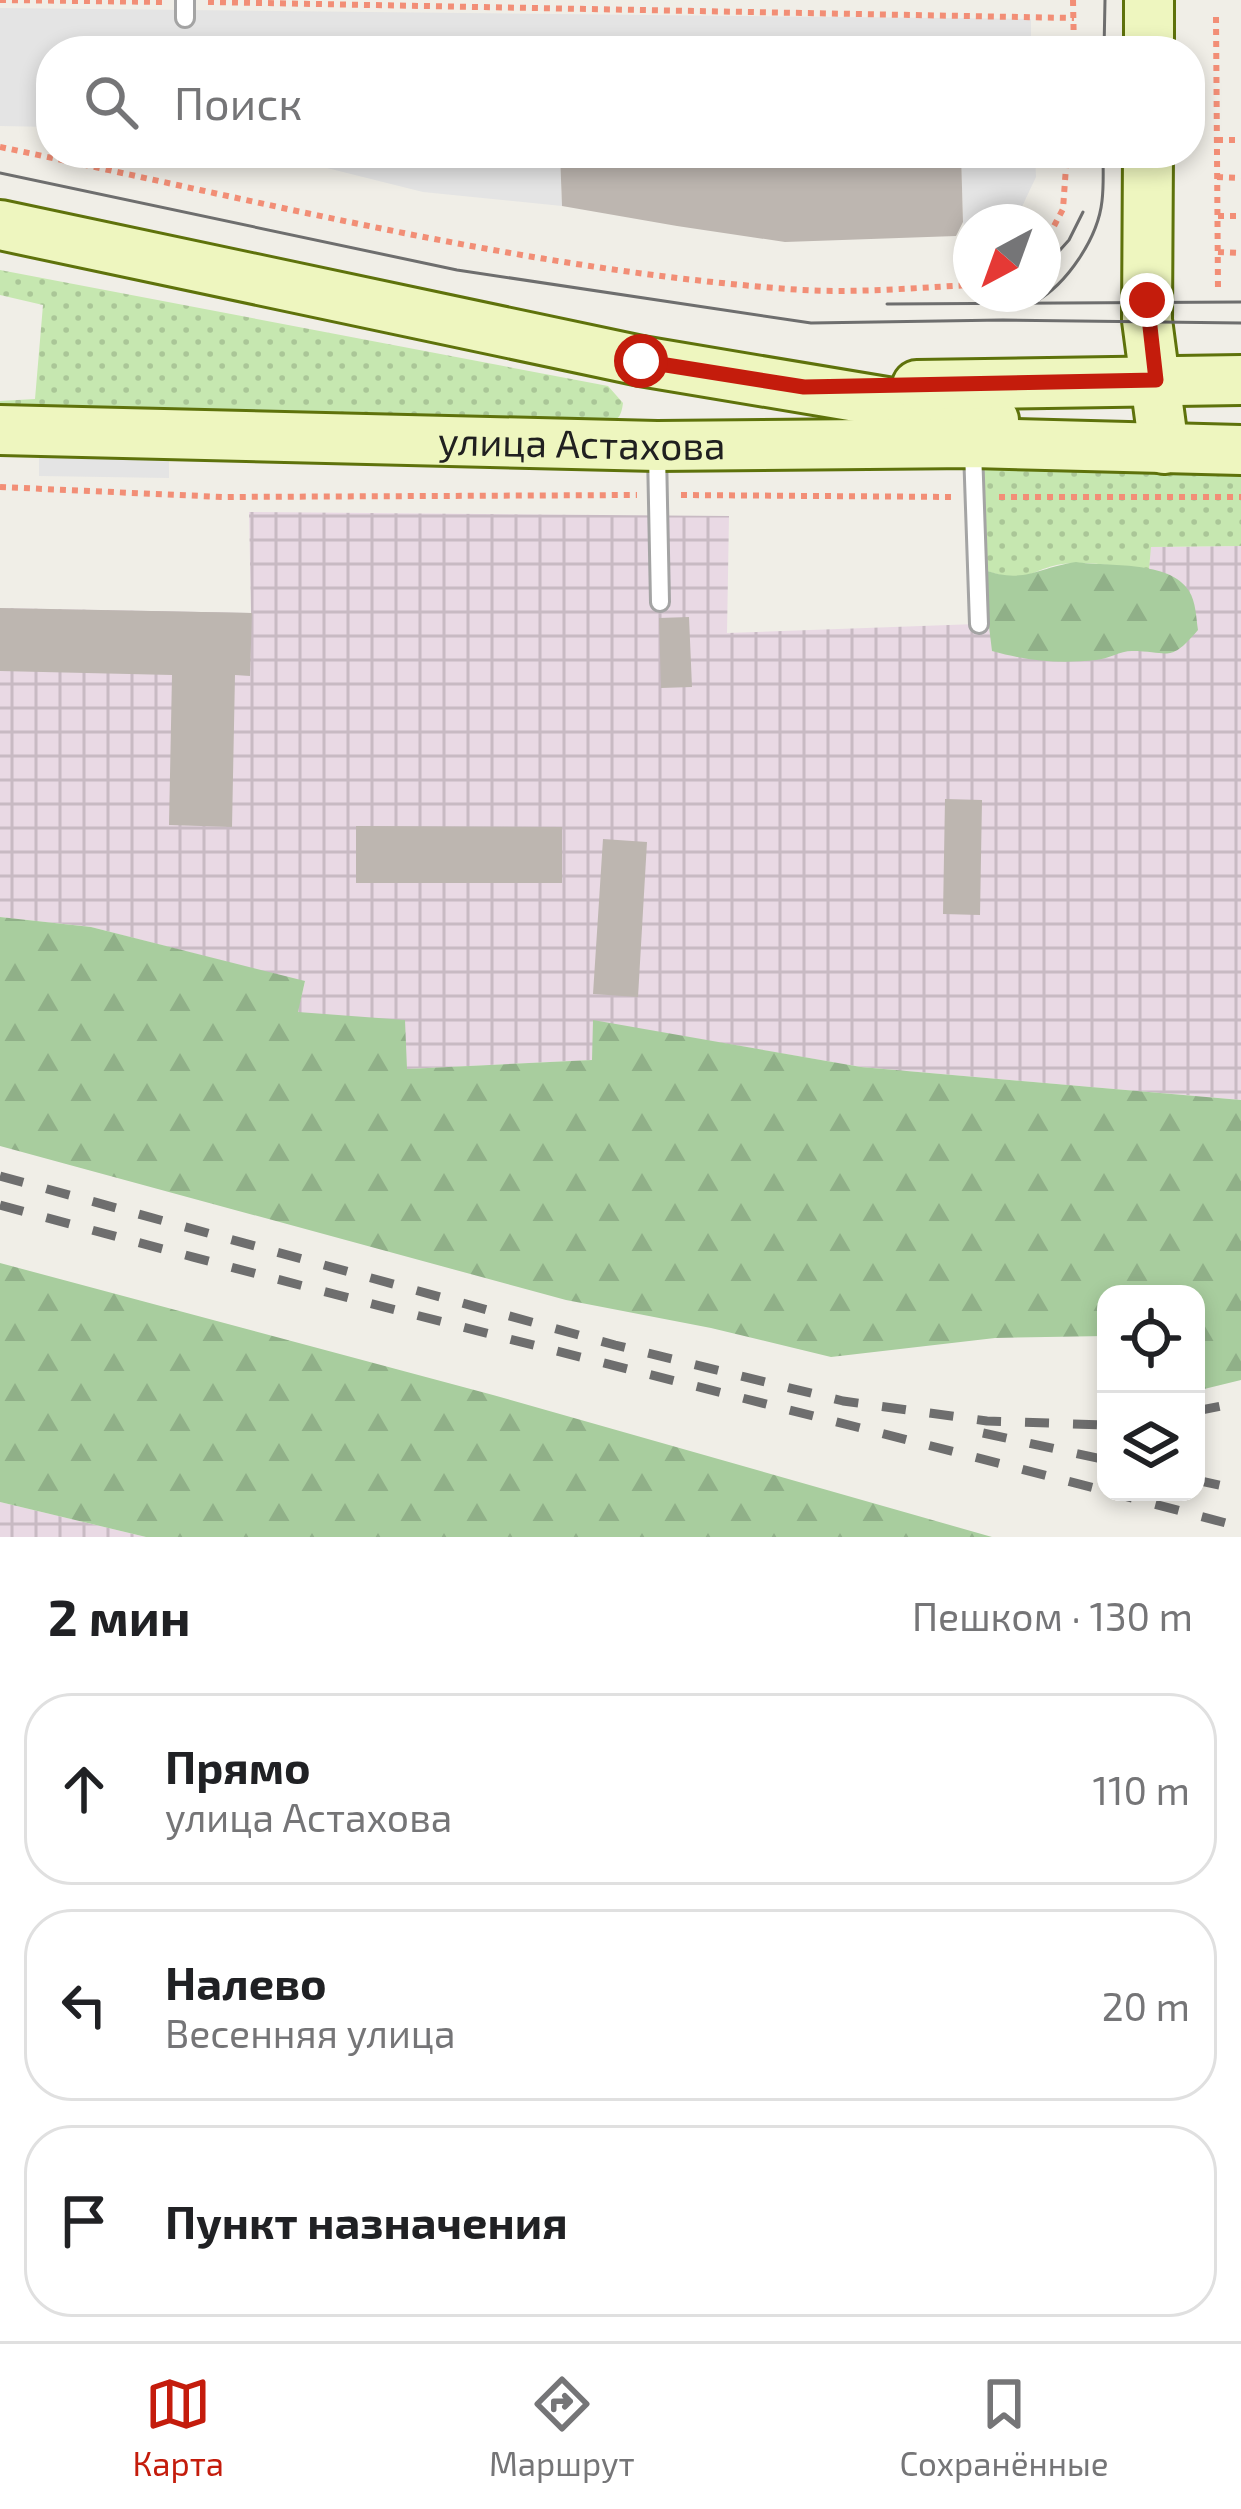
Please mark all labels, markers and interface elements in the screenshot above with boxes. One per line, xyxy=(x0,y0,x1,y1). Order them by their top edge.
search box xyxy=(36,36,1205,168)
icon: search xyxy=(78,69,144,135)
text: Поиск xyxy=(174,75,302,129)
north arrow xyxy=(953,204,1061,312)
route end xyxy=(1120,273,1174,327)
route start xyxy=(614,334,668,388)
street label: улица Астахова xyxy=(438,416,726,468)
map controls xyxy=(1097,1285,1205,1501)
button: locate xyxy=(1097,1285,1205,1393)
button: layers xyxy=(1097,1393,1205,1501)
text: 2 мин xyxy=(48,1585,191,1646)
text: Пешком · 130 m xyxy=(912,1592,1193,1639)
text: Прямо xyxy=(165,1739,311,1793)
icon: ahead xyxy=(51,1756,117,1822)
text: 110 m xyxy=(1093,1766,1190,1813)
text: улица Астахова xyxy=(165,1793,452,1840)
text: Налево xyxy=(165,1955,327,2009)
icon: left xyxy=(51,1972,117,2038)
text: 20 m xyxy=(1102,1982,1190,2029)
text: Весенняя улица xyxy=(165,2009,456,2056)
icon: arrive xyxy=(51,2188,117,2254)
text: Пункт назначения xyxy=(165,2194,568,2248)
tab: Карта xyxy=(132,2371,224,2483)
tab: Маршрут xyxy=(489,2371,635,2483)
tab: Сохранённые xyxy=(900,2371,1109,2483)

